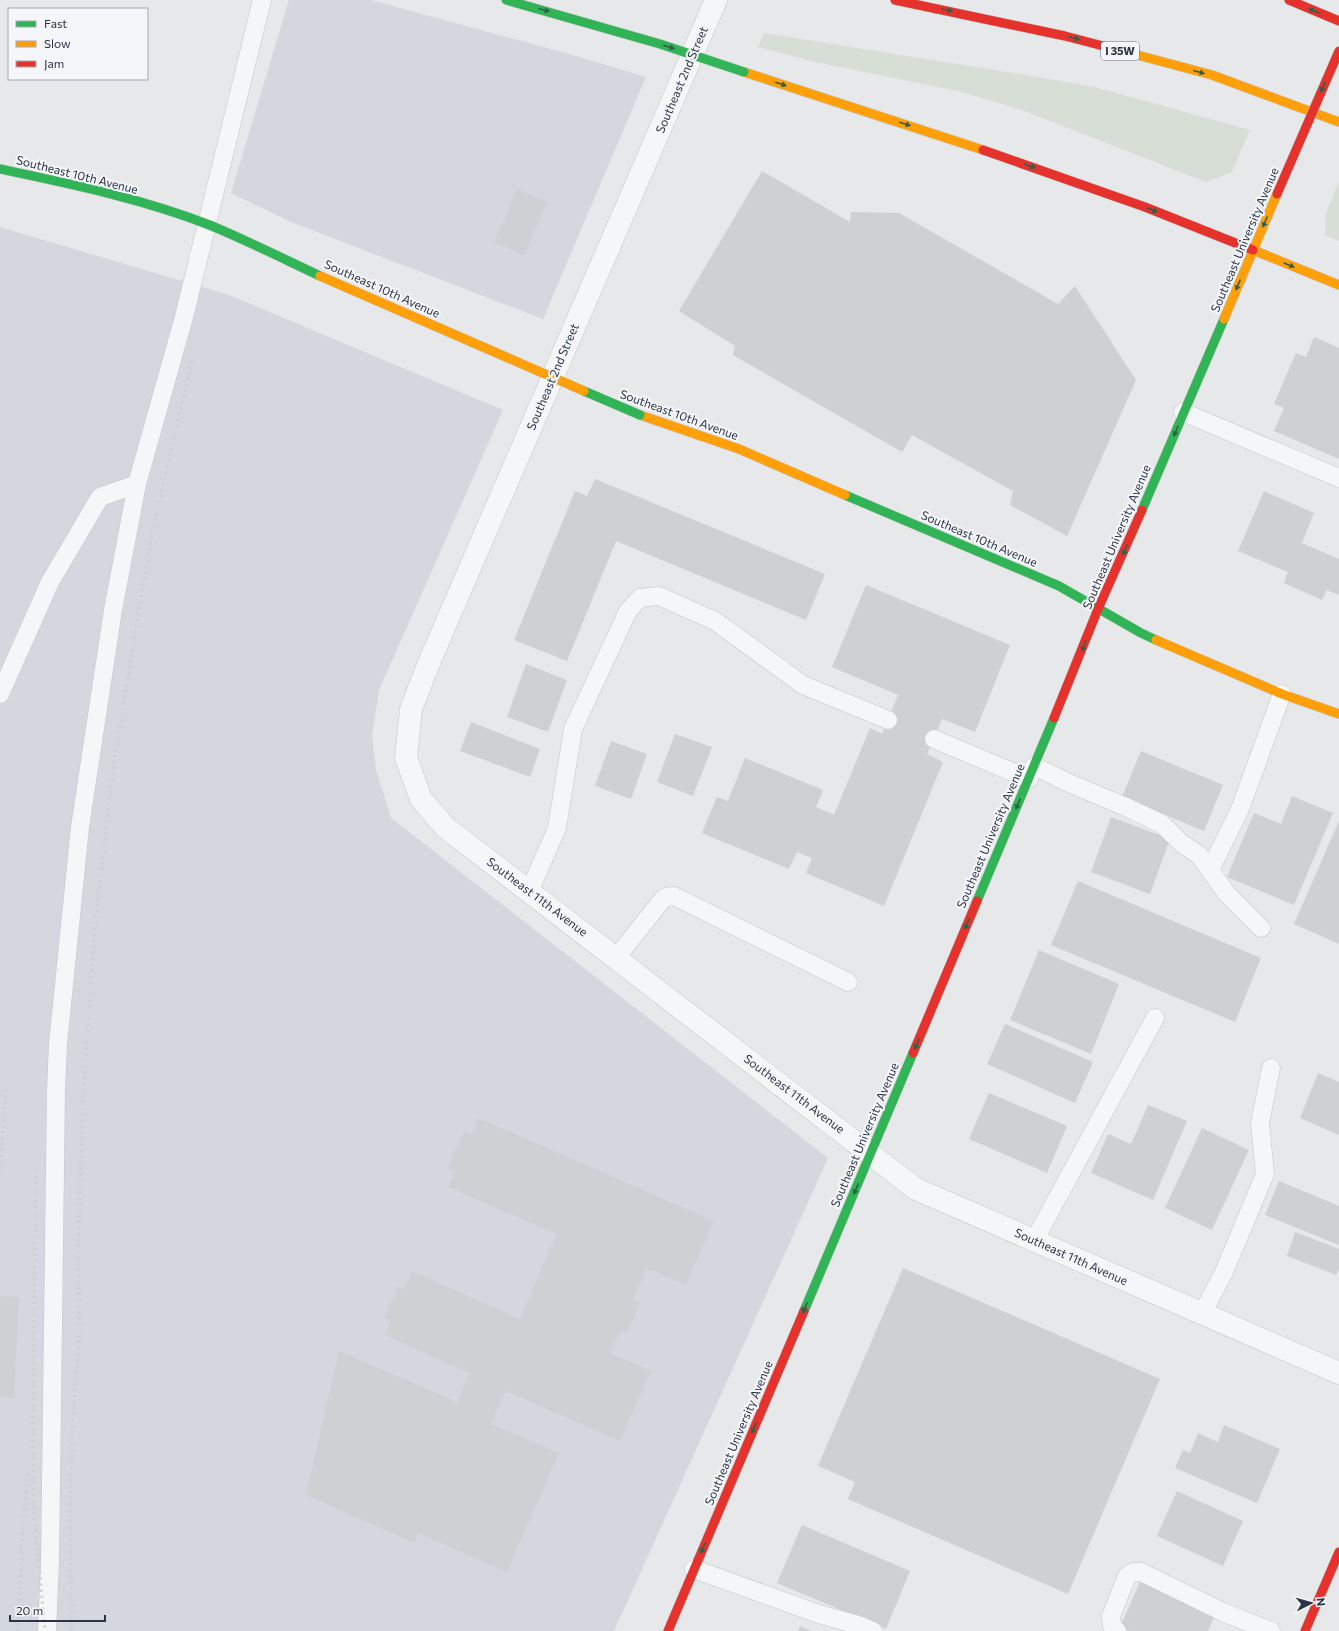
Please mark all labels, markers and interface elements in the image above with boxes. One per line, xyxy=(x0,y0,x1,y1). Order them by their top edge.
one-way arrow xyxy=(538,7,550,13)
one-way arrow xyxy=(1307,7,1319,13)
legend xyxy=(8,8,148,80)
one-way arrow xyxy=(941,8,953,14)
text: Fast xyxy=(44,16,67,30)
street label: Southeast 2nd Street xyxy=(652,24,710,135)
text: Slow xyxy=(44,36,71,50)
one-way arrow xyxy=(1068,36,1080,42)
road number: I 35W xyxy=(1101,42,1139,60)
one-way arrow xyxy=(663,44,675,50)
text: Jam xyxy=(44,56,64,71)
one-way arrow xyxy=(1194,69,1206,75)
one-way arrow xyxy=(775,81,787,87)
one-way arrow xyxy=(1320,81,1327,93)
one-way arrow xyxy=(899,122,911,128)
street label: Southeast 10th Avenue xyxy=(15,152,140,196)
one-way arrow xyxy=(1024,163,1036,169)
street label: Southeast University Avenue xyxy=(1207,165,1281,314)
one-way arrow xyxy=(1147,207,1159,213)
one-way arrow xyxy=(1262,216,1268,228)
street label: Southeast 10th Avenue xyxy=(322,256,442,320)
one-way arrow xyxy=(1284,262,1296,268)
one-way arrow xyxy=(1235,280,1241,291)
street label: Southeast 2nd Street xyxy=(523,321,581,432)
street label: Southeast 10th Avenue xyxy=(618,386,740,442)
one-way arrow xyxy=(1172,425,1178,437)
street label: Southeast University Avenue xyxy=(1079,462,1153,611)
street label: Southeast 10th Avenue xyxy=(919,507,1040,569)
one-way arrow xyxy=(1121,545,1127,557)
one-way arrow xyxy=(1080,640,1086,652)
street label: Southeast University Avenue xyxy=(953,761,1027,910)
one-way arrow xyxy=(1014,799,1020,811)
street label: Southeast 11th Avenue xyxy=(485,854,591,939)
one-way arrow xyxy=(964,919,970,930)
one-way arrow xyxy=(913,1038,920,1050)
street label: Southeast 11th Avenue xyxy=(742,1051,848,1136)
street label: Southeast University Avenue xyxy=(827,1060,901,1209)
one-way arrow xyxy=(852,1183,858,1195)
street label: Southeast 11th Avenue xyxy=(1013,1225,1130,1287)
one-way arrow xyxy=(802,1303,808,1314)
street label: Southeast University Avenue xyxy=(701,1358,775,1507)
one-way arrow xyxy=(751,1422,757,1433)
one-way arrow xyxy=(700,1542,706,1553)
north arrow xyxy=(1291,1583,1331,1623)
scale bar xyxy=(10,1597,105,1623)
text: N xyxy=(1315,1597,1328,1607)
text: 20 m xyxy=(16,1603,43,1617)

